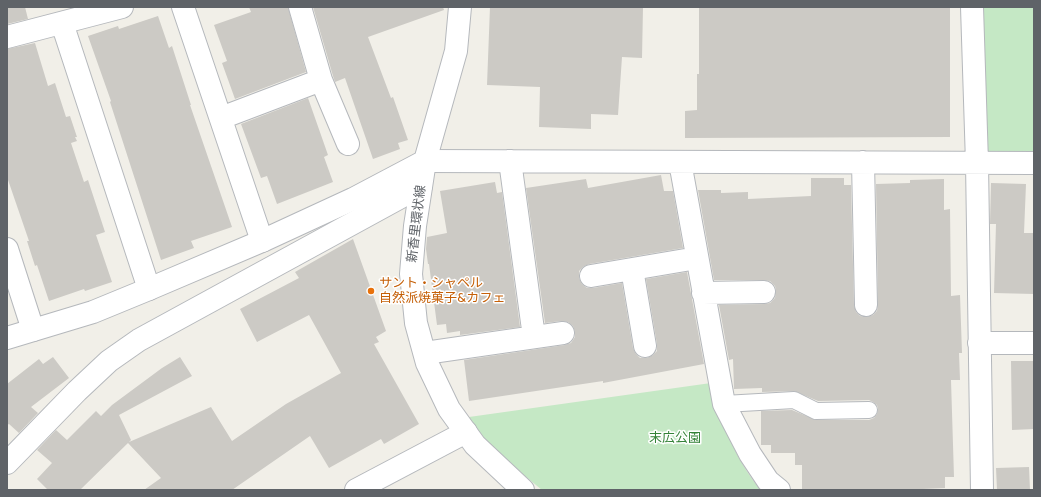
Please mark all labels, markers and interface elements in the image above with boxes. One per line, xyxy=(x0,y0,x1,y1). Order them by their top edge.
street label: 新香里環状線 xyxy=(405,184,429,264)
place label: サント・シャペル 自然派焼菓子&カフェ xyxy=(379,276,506,307)
marker: サント・シャペル 自然派焼菓子&カフェ xyxy=(366,286,376,296)
park label: 末広公園 xyxy=(649,431,701,447)

